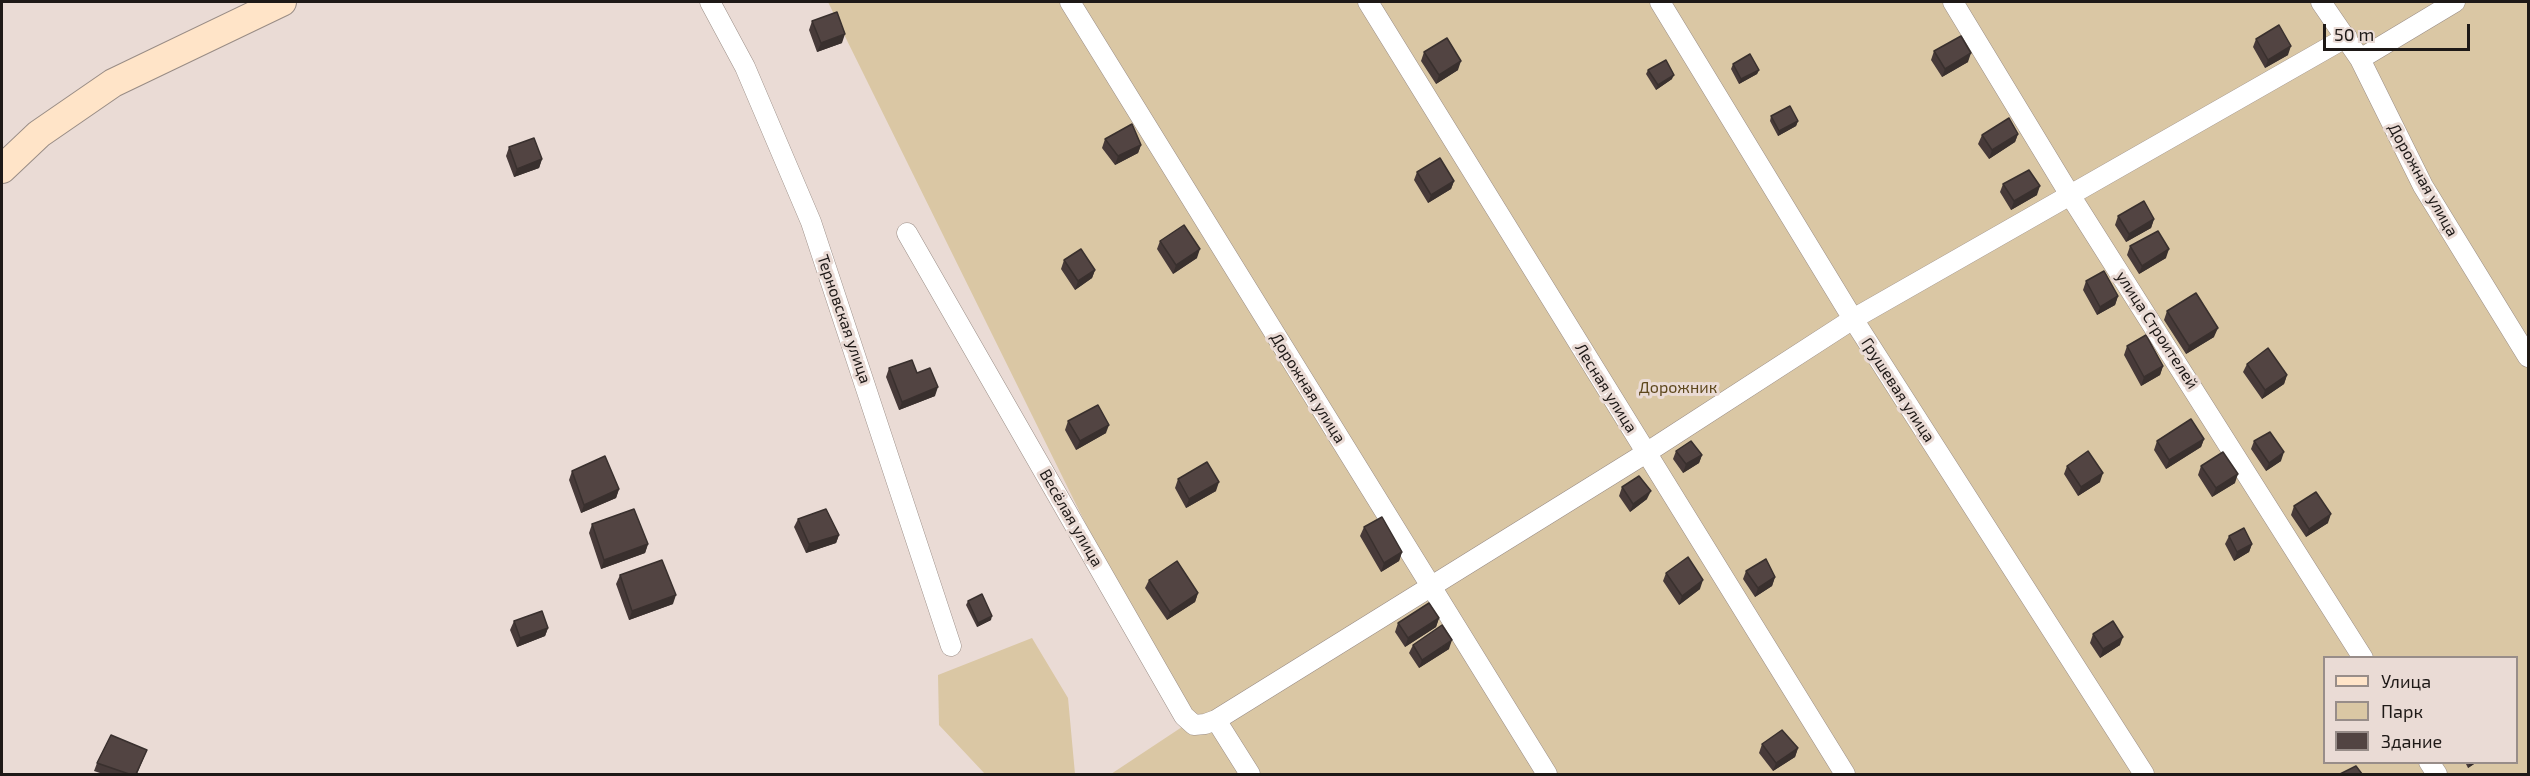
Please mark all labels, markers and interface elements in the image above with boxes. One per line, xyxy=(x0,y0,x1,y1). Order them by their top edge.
scale bar xyxy=(2326,12,2473,50)
text: 50 m xyxy=(2334,23,2374,45)
street label: Дорожная улица xyxy=(2384,120,2462,240)
street label: Терновская улица xyxy=(813,252,875,386)
street label: улица Строителей xyxy=(2112,268,2202,392)
street label: Дорожная улица xyxy=(1266,329,1350,447)
street label: Грушевая улица xyxy=(1857,334,1939,446)
street label: Лесная улица xyxy=(1571,340,1641,436)
park label: Дорожник xyxy=(1639,378,1717,398)
street label: Весёлая улица xyxy=(1035,466,1107,570)
legend xyxy=(2323,656,2518,764)
text: Улица xyxy=(2381,670,2431,692)
text: Парк xyxy=(2381,700,2423,722)
text: Здание xyxy=(2381,730,2442,752)

